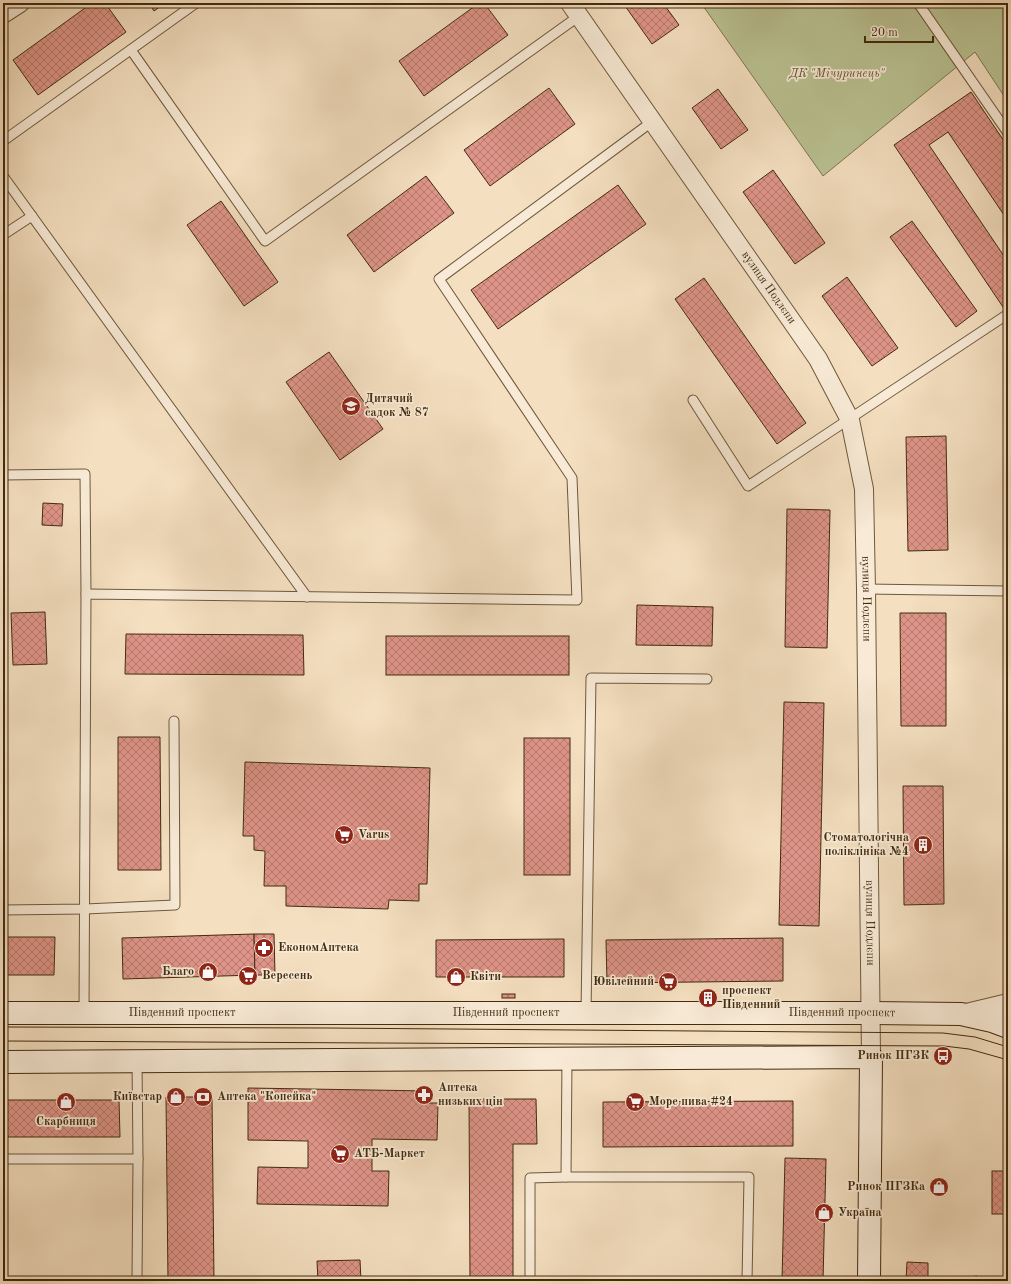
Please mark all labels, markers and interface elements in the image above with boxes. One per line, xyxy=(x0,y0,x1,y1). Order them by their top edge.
scale bar xyxy=(865,18,933,44)
text: 20 m xyxy=(871,27,898,39)
park label: ДК "Мічуринець" xyxy=(787,68,886,80)
street label: вулиця Подлєпи xyxy=(739,249,798,326)
place label: Дитячий садок № 87 xyxy=(365,393,429,419)
school or university icon: Дитячий садок № 87 xyxy=(340,395,362,417)
street label: вулиця Подлєпи xyxy=(859,556,873,642)
supermarket icon: Varus xyxy=(333,824,355,846)
place label: Varus xyxy=(358,829,389,841)
place label: Стоматологічна поліклініка №4 xyxy=(824,832,909,858)
building icon: Стоматологічна поліклініка №4 xyxy=(912,834,934,856)
street label: вулиця Подлєпи xyxy=(863,880,876,966)
pharmacy icon: ЕкономАптека xyxy=(253,937,275,959)
place label: ЕкономАптека xyxy=(278,942,359,954)
shop icon: Благо xyxy=(197,961,219,983)
supermarket icon: Вересень xyxy=(237,965,259,987)
place label: Благо xyxy=(162,966,194,978)
shop icon: Квіти xyxy=(445,966,467,988)
place label: Вересень xyxy=(262,970,312,982)
place label: Квіти xyxy=(470,971,501,983)
supermarket icon: Ювілейний xyxy=(657,971,679,993)
place label: Ювілейний xyxy=(593,976,654,988)
place label: проспект Південний xyxy=(722,985,781,1011)
building icon: проспект Південний xyxy=(697,987,719,1009)
street label: Південний проспект xyxy=(128,1006,236,1019)
street label: Південний проспект xyxy=(452,1006,560,1019)
street label: Південний проспект xyxy=(788,1006,896,1019)
bus stop icon: Ринок ПГЗК xyxy=(932,1045,954,1067)
place label: Ринок ПГЗК xyxy=(857,1050,929,1062)
place label: Аптека низьких цін xyxy=(438,1082,503,1108)
pharmacy icon: Аптека низьких цін xyxy=(413,1084,435,1106)
shop icon: Київстар xyxy=(165,1086,187,1108)
bank icon: Аптека "Копейка" xyxy=(192,1086,214,1108)
shop icon: Скарбниця xyxy=(55,1091,77,1113)
place label: Київстар xyxy=(113,1091,162,1103)
place label: Аптека "Копейка" xyxy=(217,1091,316,1103)
supermarket icon: Море пива #24 xyxy=(624,1091,646,1113)
place label: Море пива #24 xyxy=(649,1096,733,1108)
place label: Скарбниця xyxy=(36,1116,96,1128)
supermarket icon: АТБ-Маркет xyxy=(329,1143,351,1165)
place label: АТБ-Маркет xyxy=(354,1148,425,1160)
shop icon: Ринок ПГЗКа xyxy=(928,1176,950,1198)
place label: Ринок ПГЗКа xyxy=(847,1181,925,1193)
shop icon: Україна xyxy=(813,1202,835,1224)
place label: Україна xyxy=(838,1207,882,1219)

